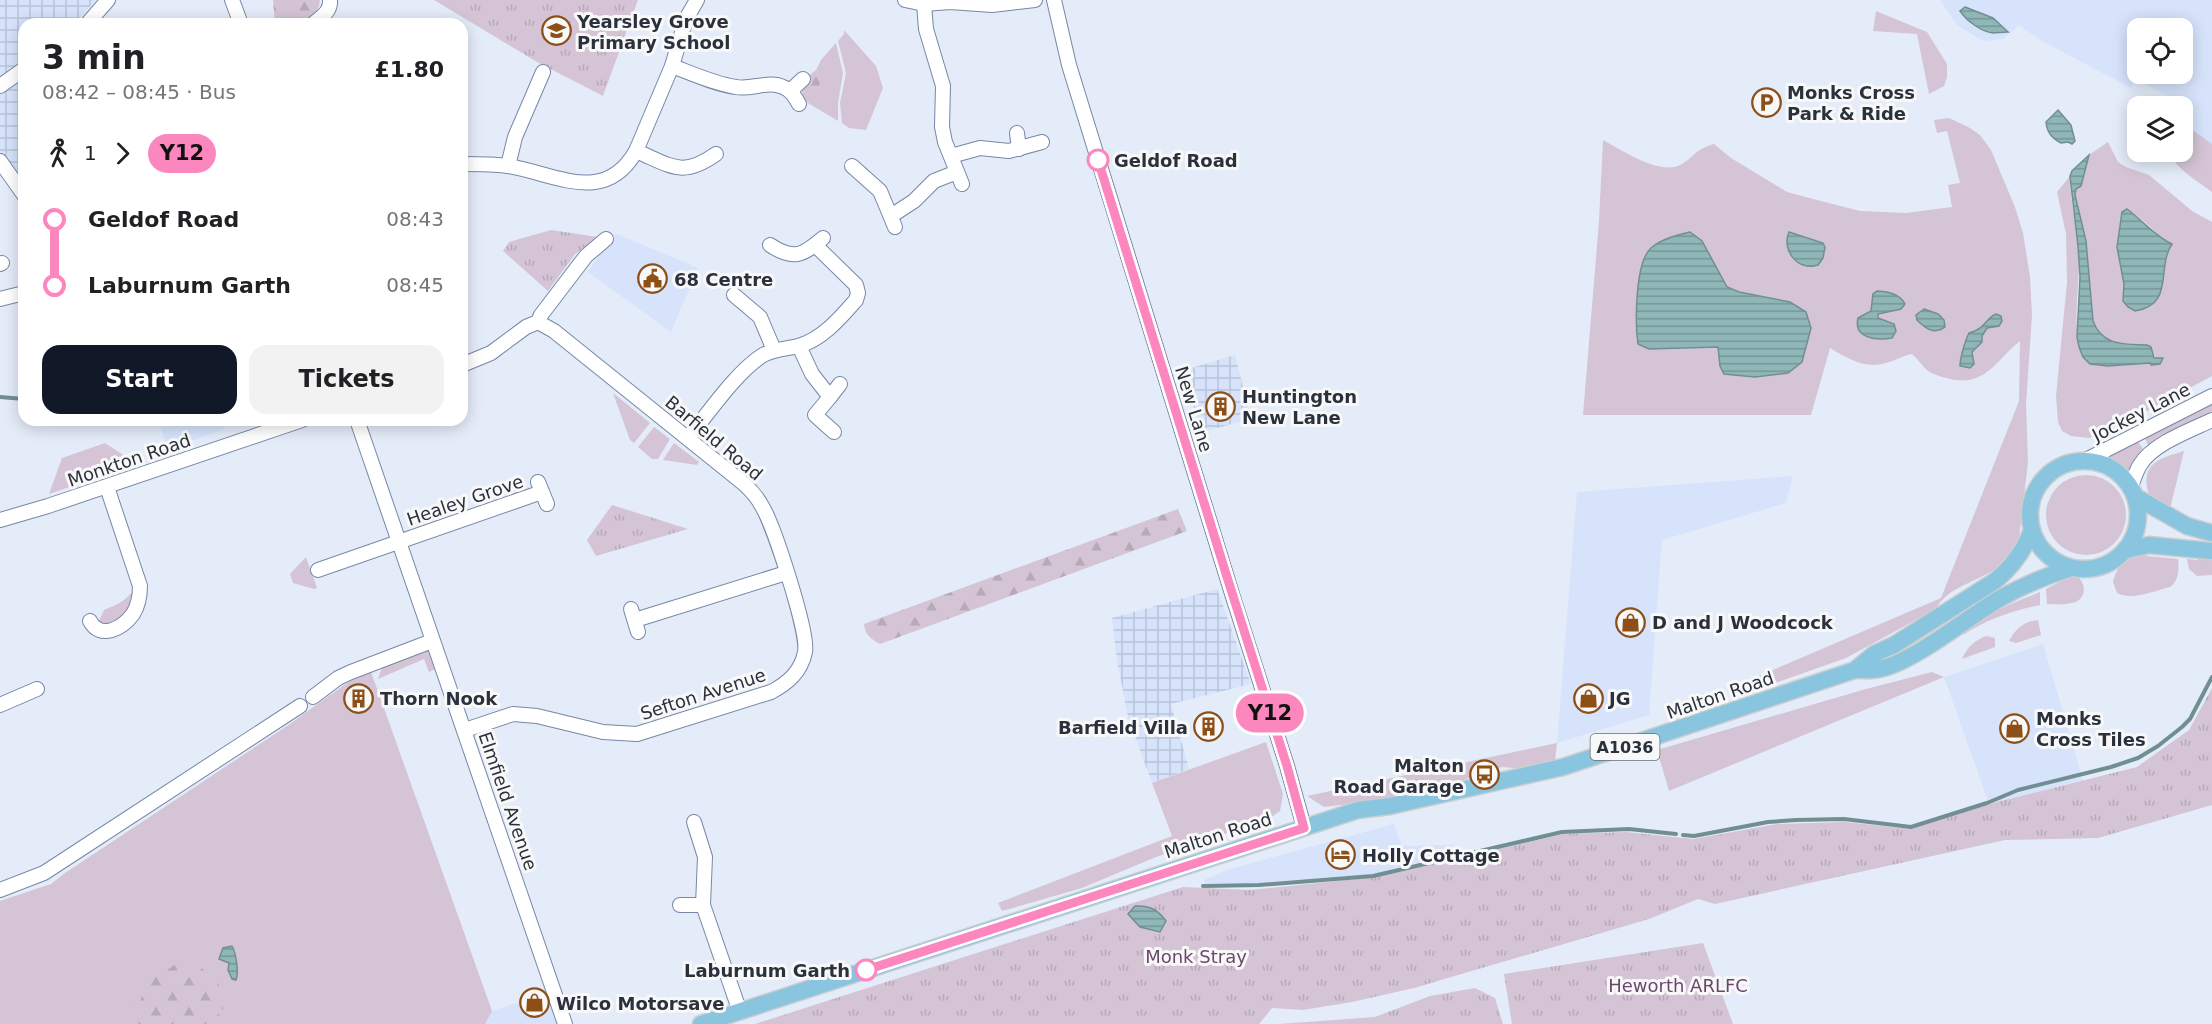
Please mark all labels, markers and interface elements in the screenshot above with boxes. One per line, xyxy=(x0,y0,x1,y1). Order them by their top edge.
place label: Yearsley Grove Primary School xyxy=(576,11,730,53)
school or university icon: Yearsley Grove Primary School xyxy=(540,15,572,47)
map controls xyxy=(2127,18,2193,162)
button: locate xyxy=(2127,18,2193,84)
text: 3 min xyxy=(42,38,146,77)
text: £1.80 xyxy=(374,57,444,82)
text: 08:42 – 08:45 · Bus xyxy=(42,80,236,104)
place label: Monks Cross Park & Ride xyxy=(1787,82,1915,124)
parking icon: Monks Cross Park & Ride xyxy=(1750,86,1782,118)
button: layers xyxy=(2127,96,2193,162)
icon: walk xyxy=(42,137,75,170)
icon: forward xyxy=(106,137,139,170)
text: 1 xyxy=(84,141,97,165)
text: Y12 xyxy=(160,141,204,165)
marker: Geldof Road xyxy=(1087,149,1109,171)
place label: Geldof Road xyxy=(1114,150,1238,171)
text: Geldof Road xyxy=(88,207,239,232)
text: 08:43 xyxy=(386,207,444,231)
public building icon: 68 Centre xyxy=(637,263,669,295)
place label: 68 Centre xyxy=(674,269,773,290)
text: Laburnum Garth xyxy=(88,273,291,298)
text: 08:45 xyxy=(386,273,444,297)
button: Start xyxy=(42,345,237,414)
button: Tickets xyxy=(249,345,444,414)
street label: New Lane xyxy=(1171,364,1217,454)
street label: Jockey Lane xyxy=(2088,378,2193,446)
place label: Huntington New Lane xyxy=(1242,386,1357,428)
building icon: Huntington New Lane xyxy=(1205,390,1237,422)
street label: Barfield Road xyxy=(661,391,767,485)
street label: Monkton Road xyxy=(65,429,193,491)
street label: Healey Grove xyxy=(404,470,526,530)
shop icon: D and J Woodcock xyxy=(1615,606,1647,638)
place label: D and J Woodcock xyxy=(1652,612,1834,633)
street label: Sefton Avenue xyxy=(638,664,768,724)
street label: Malton Road xyxy=(1664,667,1776,723)
building icon: Thorn Nook xyxy=(343,682,375,714)
shop icon: JG xyxy=(1572,682,1604,714)
place label: Thorn Nook xyxy=(380,688,498,709)
place label: JG xyxy=(1607,688,1630,709)
line badge: Y12 xyxy=(1236,694,1304,732)
text: Y12 xyxy=(1248,701,1292,725)
place label: Monks Cross Tiles xyxy=(2036,708,2146,750)
building icon: Barfield Villa xyxy=(1193,711,1225,743)
shop icon: Monks Cross Tiles xyxy=(1999,712,2031,744)
place label: Barfield Villa xyxy=(1058,717,1188,738)
street label: Elmfield Avenue xyxy=(474,729,542,873)
road number: A1036 xyxy=(1590,734,1660,760)
place label: Malton Road Garage xyxy=(1333,755,1464,797)
bus stop icon: Malton Road Garage xyxy=(1469,759,1501,791)
street label: Malton Road xyxy=(1162,808,1274,862)
hotel icon: Holly Cottage xyxy=(1325,839,1357,871)
place label: Holly Cottage xyxy=(1362,845,1500,866)
park label: Monk Stray xyxy=(1145,946,1247,967)
marker: Laburnum Garth xyxy=(855,959,877,981)
place label: Laburnum Garth xyxy=(684,960,850,981)
park label: Heworth ARLFC xyxy=(1608,975,1748,996)
shop icon: Wilco Motorsave xyxy=(519,987,551,1019)
place label: Wilco Motorsave xyxy=(556,993,724,1014)

